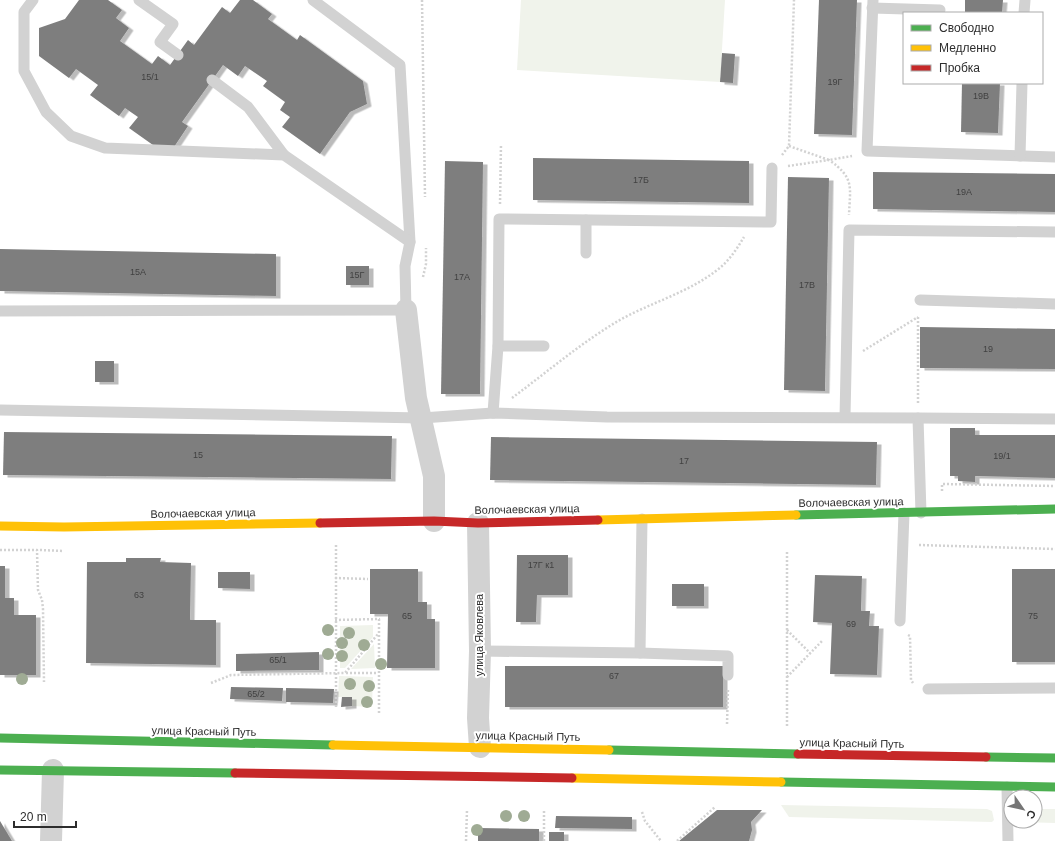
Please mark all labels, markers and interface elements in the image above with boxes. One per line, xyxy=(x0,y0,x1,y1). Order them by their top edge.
legend xyxy=(903,12,1043,84)
text: Свободно xyxy=(939,21,994,35)
text: Медленно xyxy=(939,41,996,55)
text: Пробка xyxy=(939,61,980,75)
house number: 15/1 xyxy=(141,72,159,82)
house number: 19Г xyxy=(828,77,843,87)
house number: 19В xyxy=(973,91,989,101)
house number: 17Б xyxy=(633,175,649,185)
house number: 19А xyxy=(956,187,972,197)
house number: 15А xyxy=(130,267,146,277)
house number: 15Г xyxy=(350,270,365,280)
house number: 17А xyxy=(454,272,470,282)
house number: 17В xyxy=(799,280,815,290)
house number: 19 xyxy=(983,344,993,354)
house number: 15 xyxy=(193,450,203,460)
house number: 19/1 xyxy=(993,451,1011,461)
house number: 17 xyxy=(679,456,689,466)
street label: Волочаевская улица xyxy=(798,495,905,509)
street label: Волочаевская улица xyxy=(474,502,581,516)
street label: Волочаевская улица xyxy=(150,506,257,520)
house number: 17Г к1 xyxy=(528,560,554,570)
house number: 63 xyxy=(134,590,144,600)
street label: улица Яковлева xyxy=(473,593,485,676)
house number: 65 xyxy=(402,611,412,621)
house number: 75 xyxy=(1028,611,1038,621)
house number: 69 xyxy=(846,619,856,629)
house number: 65/1 xyxy=(269,655,287,665)
house number: 67 xyxy=(609,671,619,681)
house number: 65/2 xyxy=(247,689,265,699)
street label: улица Красный Путь xyxy=(152,724,257,738)
street label: улица Красный Путь xyxy=(476,729,581,743)
street label: улица Красный Путь xyxy=(800,736,905,750)
north arrow xyxy=(1003,789,1043,829)
scale bar xyxy=(14,803,76,829)
text: С xyxy=(1024,808,1038,821)
text: 20 m xyxy=(20,810,47,824)

